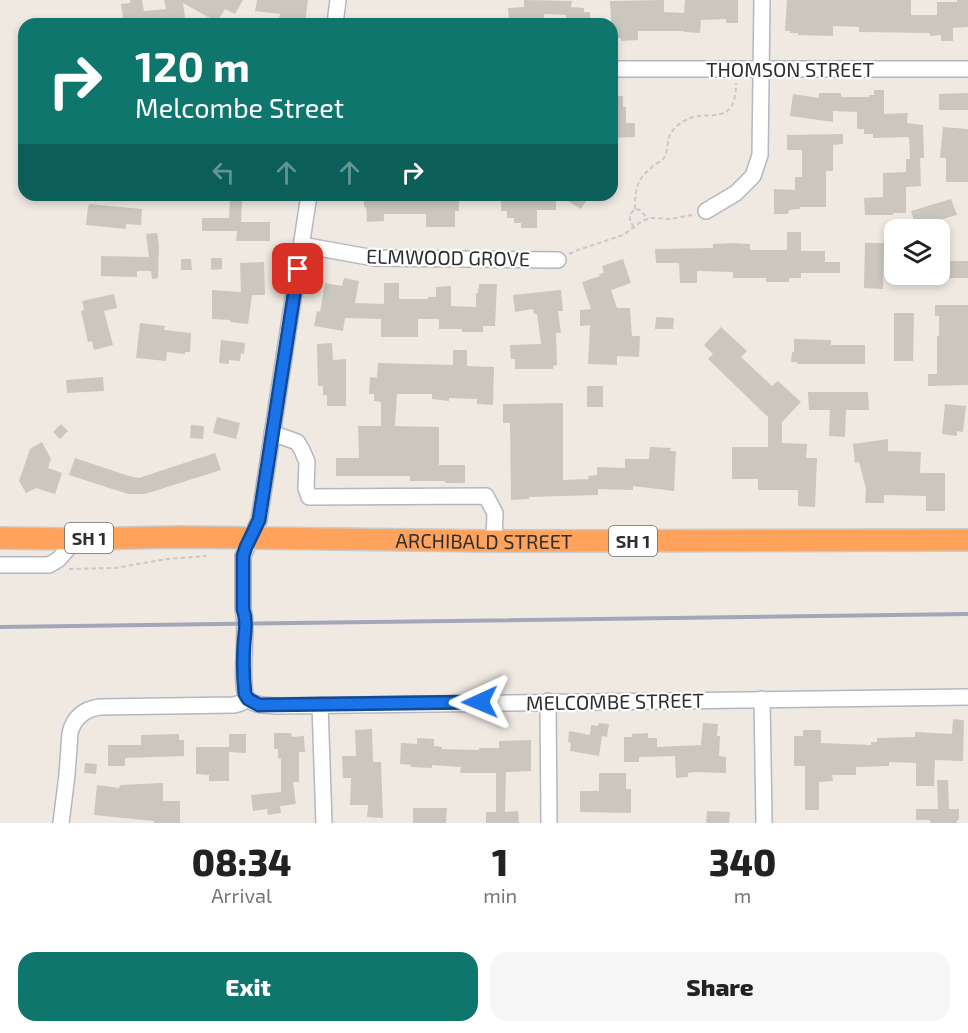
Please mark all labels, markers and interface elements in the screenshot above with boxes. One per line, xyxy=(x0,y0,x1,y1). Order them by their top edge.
text: 120 m xyxy=(135,40,250,90)
icon: right xyxy=(36,42,114,120)
street label: THOMSON STREET xyxy=(706,57,874,81)
text: Melcombe Street xyxy=(135,91,344,123)
icon: left xyxy=(207,156,240,189)
icon: ahead xyxy=(270,156,303,189)
icon: ahead xyxy=(333,156,366,189)
icon: right xyxy=(396,156,429,189)
map controls xyxy=(884,219,950,285)
button: layers xyxy=(884,219,950,285)
pin xyxy=(272,243,323,294)
street label: ELMWOOD GROVE xyxy=(366,244,530,270)
icon: arrive xyxy=(281,252,314,285)
road number: SH 1 xyxy=(65,523,113,553)
road number: SH 1 xyxy=(609,526,657,556)
street label: ARCHIBALD STREET xyxy=(395,528,573,553)
position arrow xyxy=(448,670,512,734)
street label: MELCOMBE STREET xyxy=(526,687,705,715)
text: 08:34 xyxy=(192,840,291,883)
text: 1 xyxy=(492,840,508,883)
text: 340 xyxy=(709,840,776,883)
text: Arrival xyxy=(211,883,272,907)
text: min xyxy=(483,883,517,907)
text: m xyxy=(734,883,751,907)
button: Exit xyxy=(18,952,478,1021)
button: Share xyxy=(490,952,950,1021)

